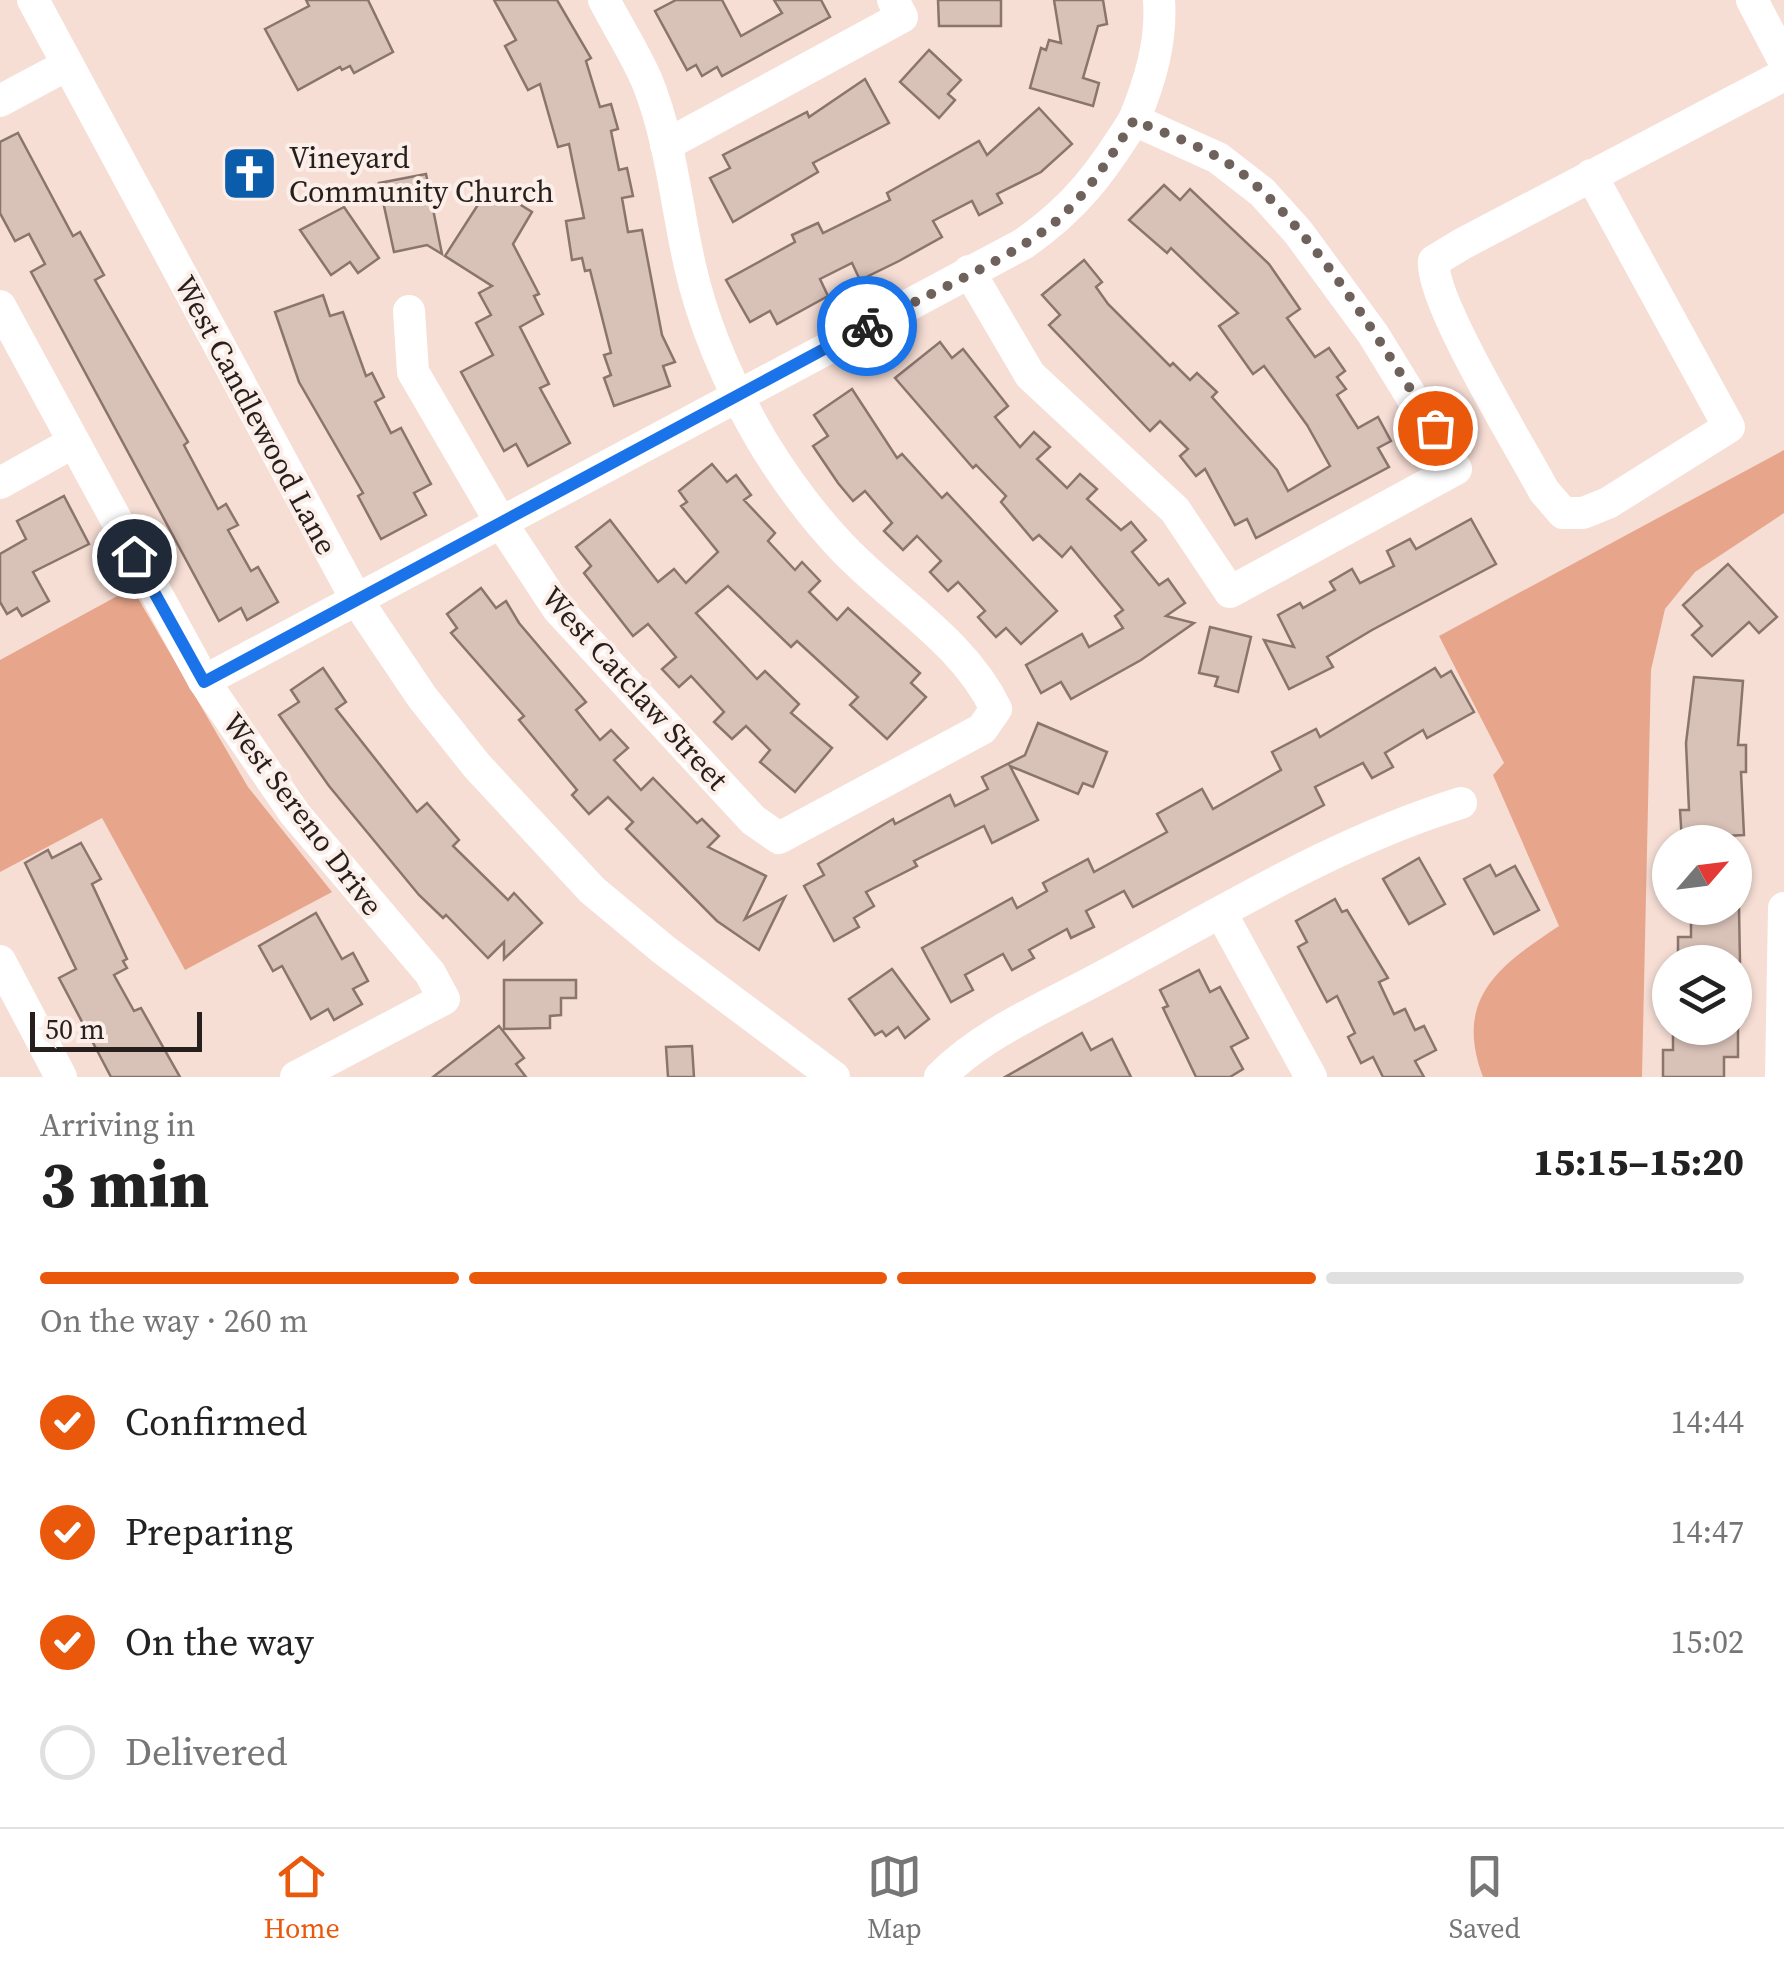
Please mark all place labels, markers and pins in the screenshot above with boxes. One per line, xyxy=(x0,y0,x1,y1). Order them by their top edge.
place label: Vineyard Community Church xyxy=(289,137,554,212)
church icon: Vineyard Community Church xyxy=(220,144,280,204)
pin xyxy=(1393,386,1478,471)
pin xyxy=(92,514,177,599)

